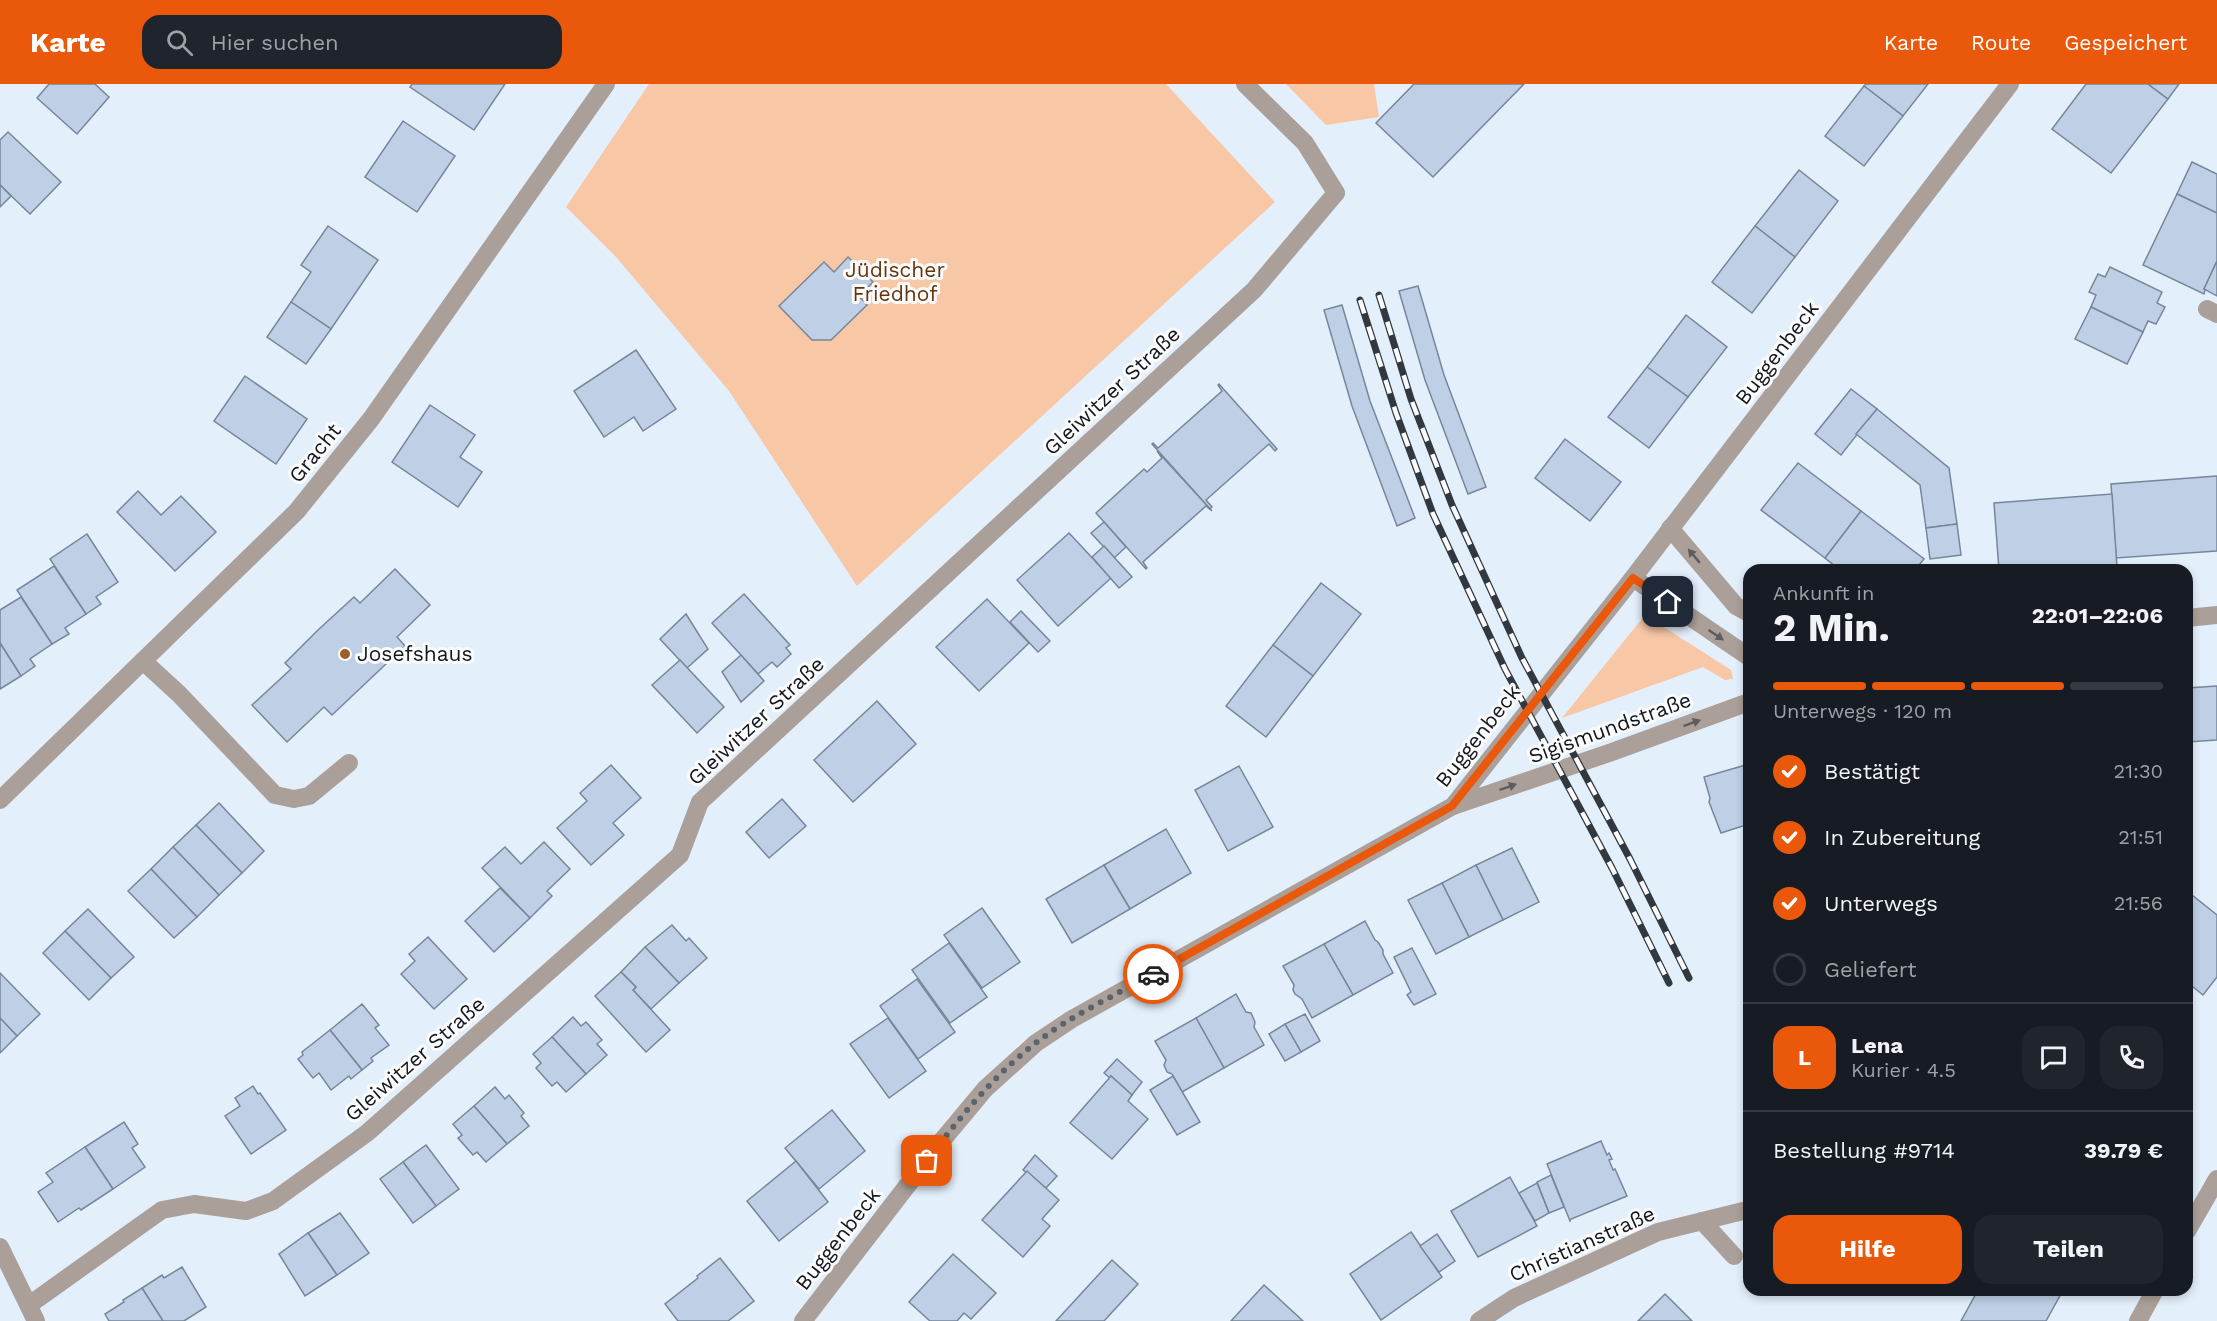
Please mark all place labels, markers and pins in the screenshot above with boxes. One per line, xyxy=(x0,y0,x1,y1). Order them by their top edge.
pin xyxy=(1642,576,1693,627)
place label: Josefshaus xyxy=(357,641,473,666)
marker: Josefshaus xyxy=(338,647,352,661)
pin xyxy=(901,1135,952,1186)

